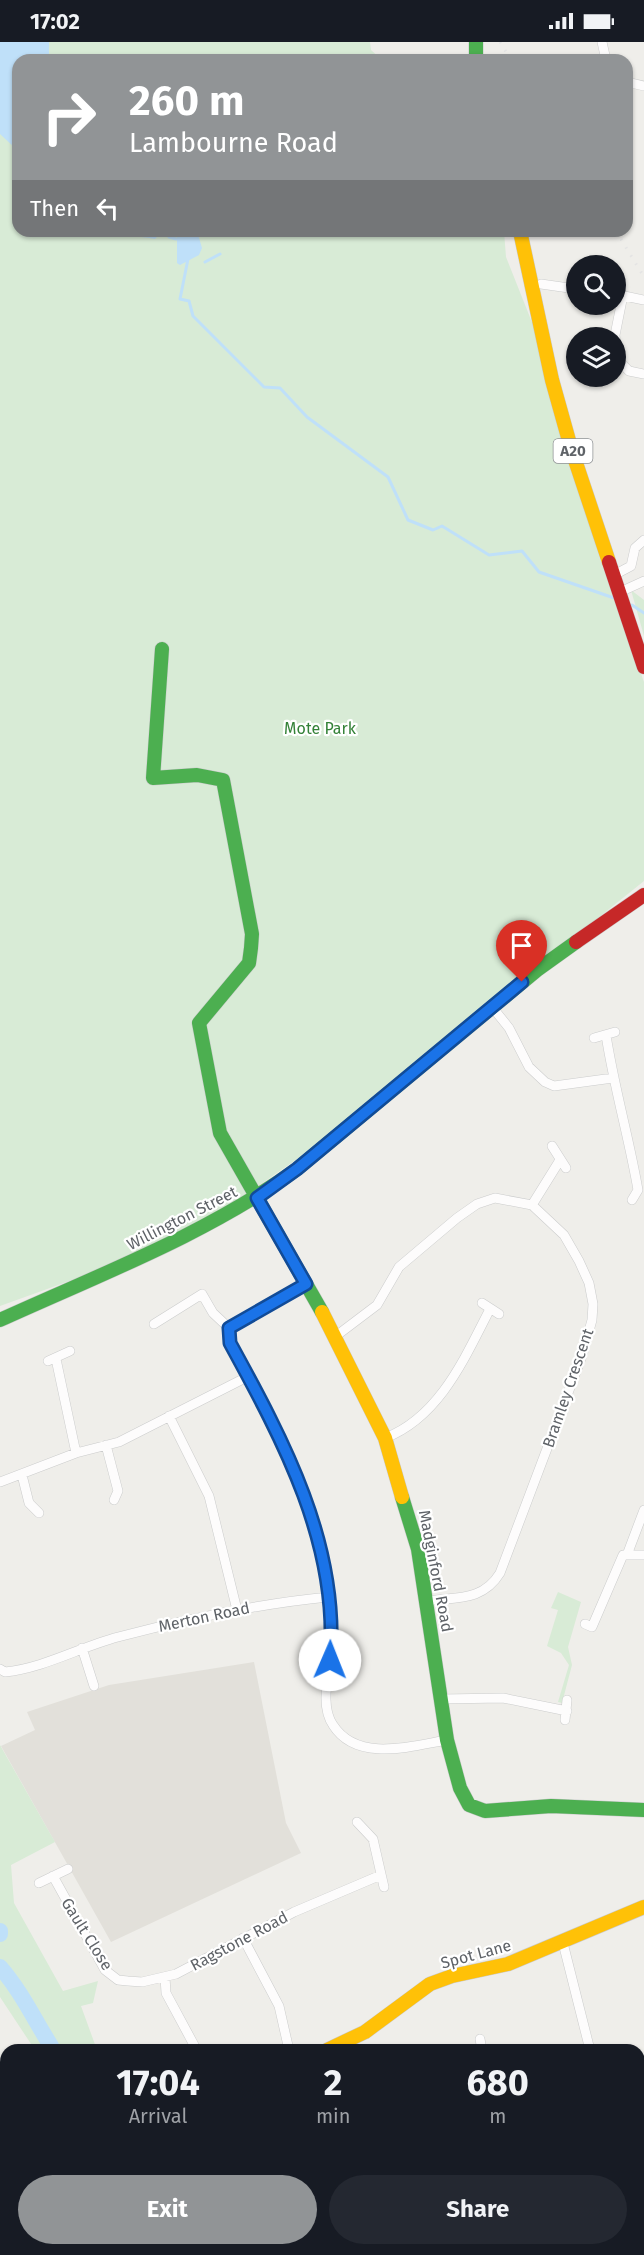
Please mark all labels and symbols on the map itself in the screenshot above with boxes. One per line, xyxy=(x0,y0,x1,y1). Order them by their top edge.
road number: A20 xyxy=(554,439,592,463)
park label: Mote Park xyxy=(284,719,357,738)
pin xyxy=(496,920,547,982)
street label: Willington Street xyxy=(124,1182,241,1254)
street label: Bramley Crescent xyxy=(539,1326,597,1450)
street label: Madginford Road xyxy=(415,1508,457,1634)
street label: Merton Road xyxy=(157,1598,251,1636)
position arrow xyxy=(298,1628,362,1692)
street label: Gault Close xyxy=(57,1894,117,1974)
street label: Ragstone Road xyxy=(187,1907,291,1975)
street label: Spot Lane xyxy=(439,1935,513,1973)

